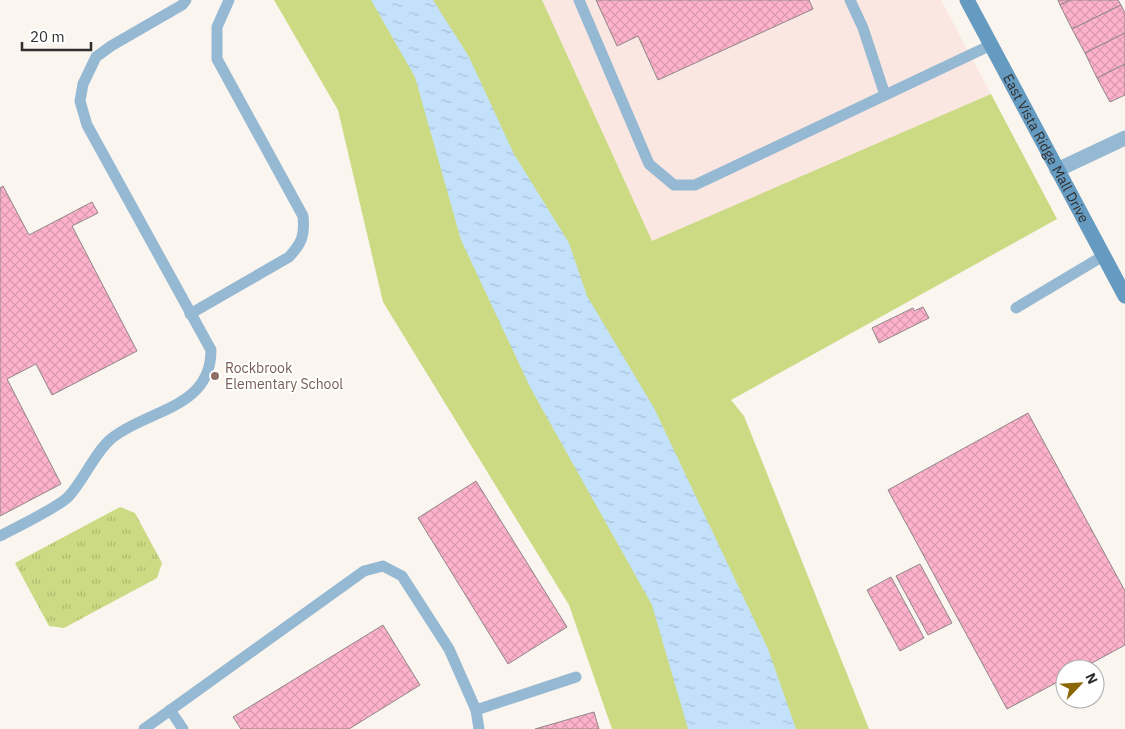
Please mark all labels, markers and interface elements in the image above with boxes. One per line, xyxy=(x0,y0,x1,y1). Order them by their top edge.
scale bar xyxy=(22,20,91,52)
text: 20 m xyxy=(30,27,65,46)
street label: East Vista Ridge Mall Drive xyxy=(999,71,1093,226)
place label: Rockbrook Elementary School xyxy=(225,359,343,393)
marker: Rockbrook Elementary School xyxy=(209,370,221,382)
north arrow xyxy=(1055,659,1105,709)
text: N xyxy=(1081,670,1102,687)

